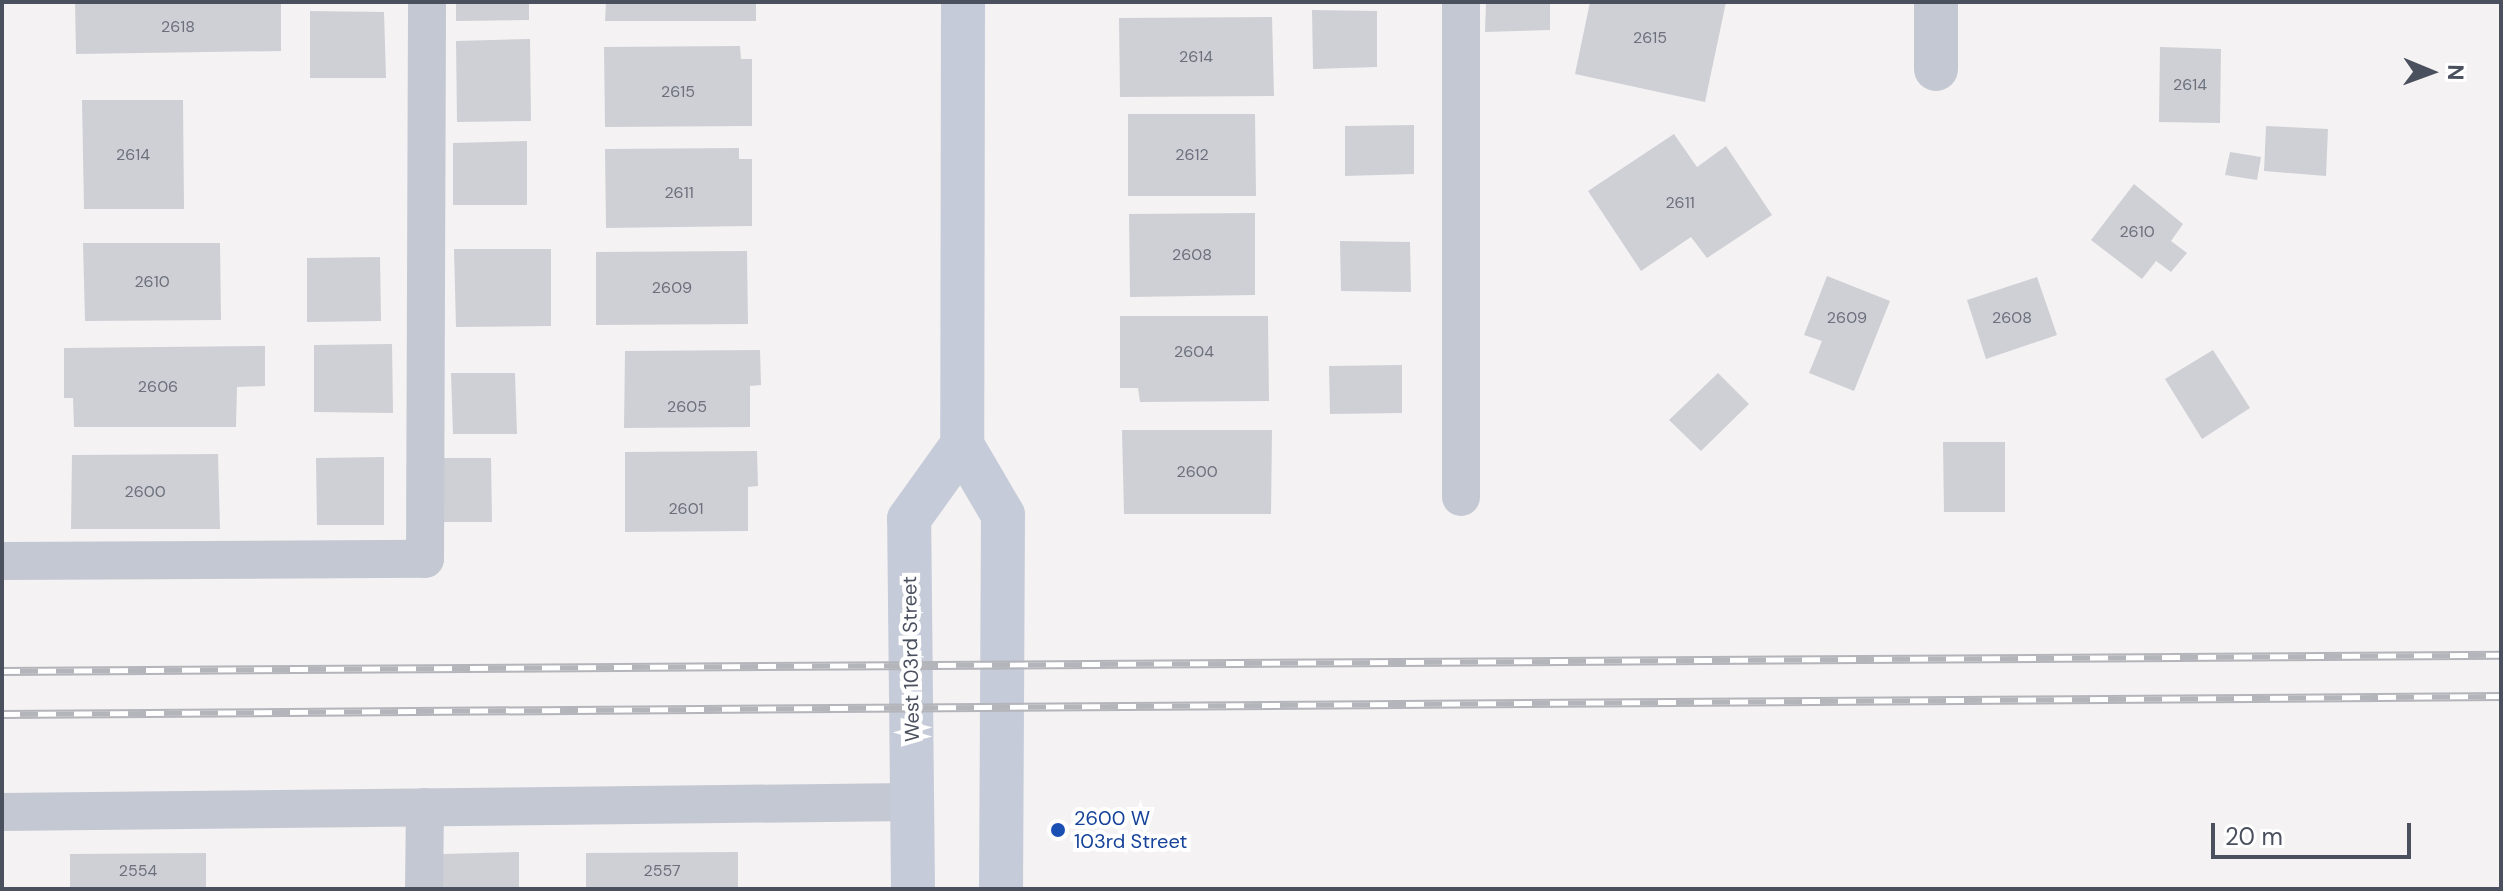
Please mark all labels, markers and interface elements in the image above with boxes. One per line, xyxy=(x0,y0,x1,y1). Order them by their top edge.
house number: 2618 xyxy=(161,17,195,37)
house number: 2615 xyxy=(1633,28,1667,48)
north arrow xyxy=(2391,32,2471,112)
house number: 2614 xyxy=(1179,47,1213,67)
text: N xyxy=(2441,64,2470,81)
house number: 2614 xyxy=(2173,75,2207,95)
house number: 2615 xyxy=(661,82,695,102)
house number: 2614 xyxy=(116,145,150,165)
house number: 2612 xyxy=(1175,145,1209,165)
house number: 2611 xyxy=(664,183,694,203)
house number: 2611 xyxy=(1665,193,1695,213)
house number: 2610 xyxy=(2119,222,2155,242)
house number: 2608 xyxy=(1172,245,1212,265)
house number: 2610 xyxy=(134,272,170,292)
house number: 2609 xyxy=(652,278,692,298)
house number: 2609 xyxy=(1827,308,1867,328)
house number: 2608 xyxy=(1992,308,2032,328)
house number: 2604 xyxy=(1174,342,1214,362)
house number: 2606 xyxy=(138,377,178,397)
house number: 2605 xyxy=(667,397,707,417)
house number: 2600 xyxy=(1176,462,1218,482)
house number: 2600 xyxy=(124,482,166,502)
house number: 2601 xyxy=(668,499,704,519)
street label: West 103rd Street xyxy=(898,576,924,742)
place label: 2600 W 103rd Street xyxy=(1074,806,1187,853)
scale bar xyxy=(2215,807,2415,857)
marker: 2600 W 103rd Street xyxy=(1049,821,1067,839)
text: 20 m xyxy=(2225,821,2283,852)
house number: 2554 xyxy=(119,861,157,881)
house number: 2557 xyxy=(643,861,681,881)

